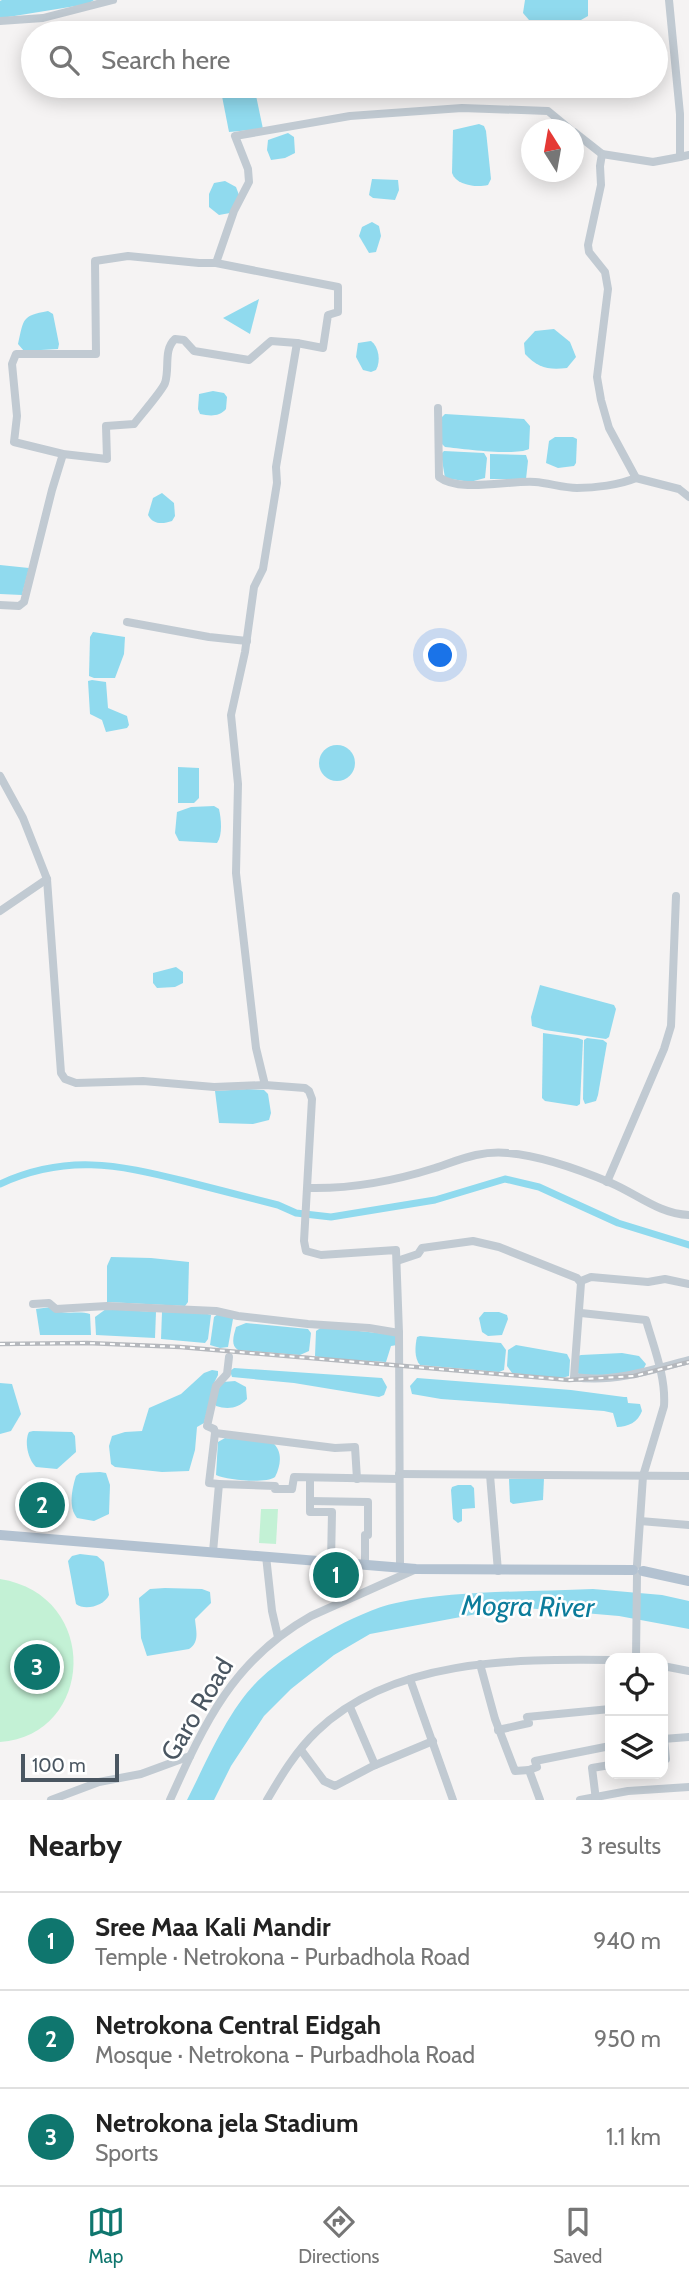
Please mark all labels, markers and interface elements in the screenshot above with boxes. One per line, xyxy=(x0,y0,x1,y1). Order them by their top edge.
search box xyxy=(21,21,668,98)
icon: search xyxy=(45,41,83,79)
text: Search here xyxy=(101,44,230,76)
north arrow xyxy=(521,119,584,182)
your location xyxy=(423,638,457,672)
pin: 2 xyxy=(19,1479,65,1531)
pin: 1 xyxy=(313,1549,359,1601)
water label: Mogra River xyxy=(460,1588,596,1624)
pin: 3 xyxy=(14,1641,60,1693)
street label: Garo Road xyxy=(154,1652,240,1766)
map controls xyxy=(605,1653,668,1779)
button: locate xyxy=(605,1653,668,1716)
button: layers xyxy=(605,1716,668,1779)
scale bar xyxy=(21,1751,119,1783)
text: 100 m xyxy=(32,1754,86,1777)
text: Nearby xyxy=(28,1827,122,1864)
text: 3 results xyxy=(580,1832,661,1860)
text: Sree Maa Kali Mandir xyxy=(95,1911,331,1943)
text: 1 xyxy=(47,1927,55,1955)
text: 940 m xyxy=(593,1927,661,1955)
text: Temple · Netrokona - Purbadhola Road xyxy=(95,1943,470,1971)
text: Netrokona Central Eidgah xyxy=(95,2009,381,2041)
text: 2 xyxy=(45,2025,57,2053)
text: 950 m xyxy=(594,2025,661,2053)
text: Mosque · Netrokona - Purbadhola Road xyxy=(95,2041,475,2069)
text: Netrokona jela Stadium xyxy=(95,2107,359,2139)
text: 3 xyxy=(45,2123,57,2151)
text: 1.1 km xyxy=(606,2123,661,2151)
text: Sports xyxy=(95,2139,158,2167)
tab: Map xyxy=(87,2203,125,2268)
tab: Directions xyxy=(298,2203,379,2268)
tab: Saved xyxy=(553,2203,602,2268)

